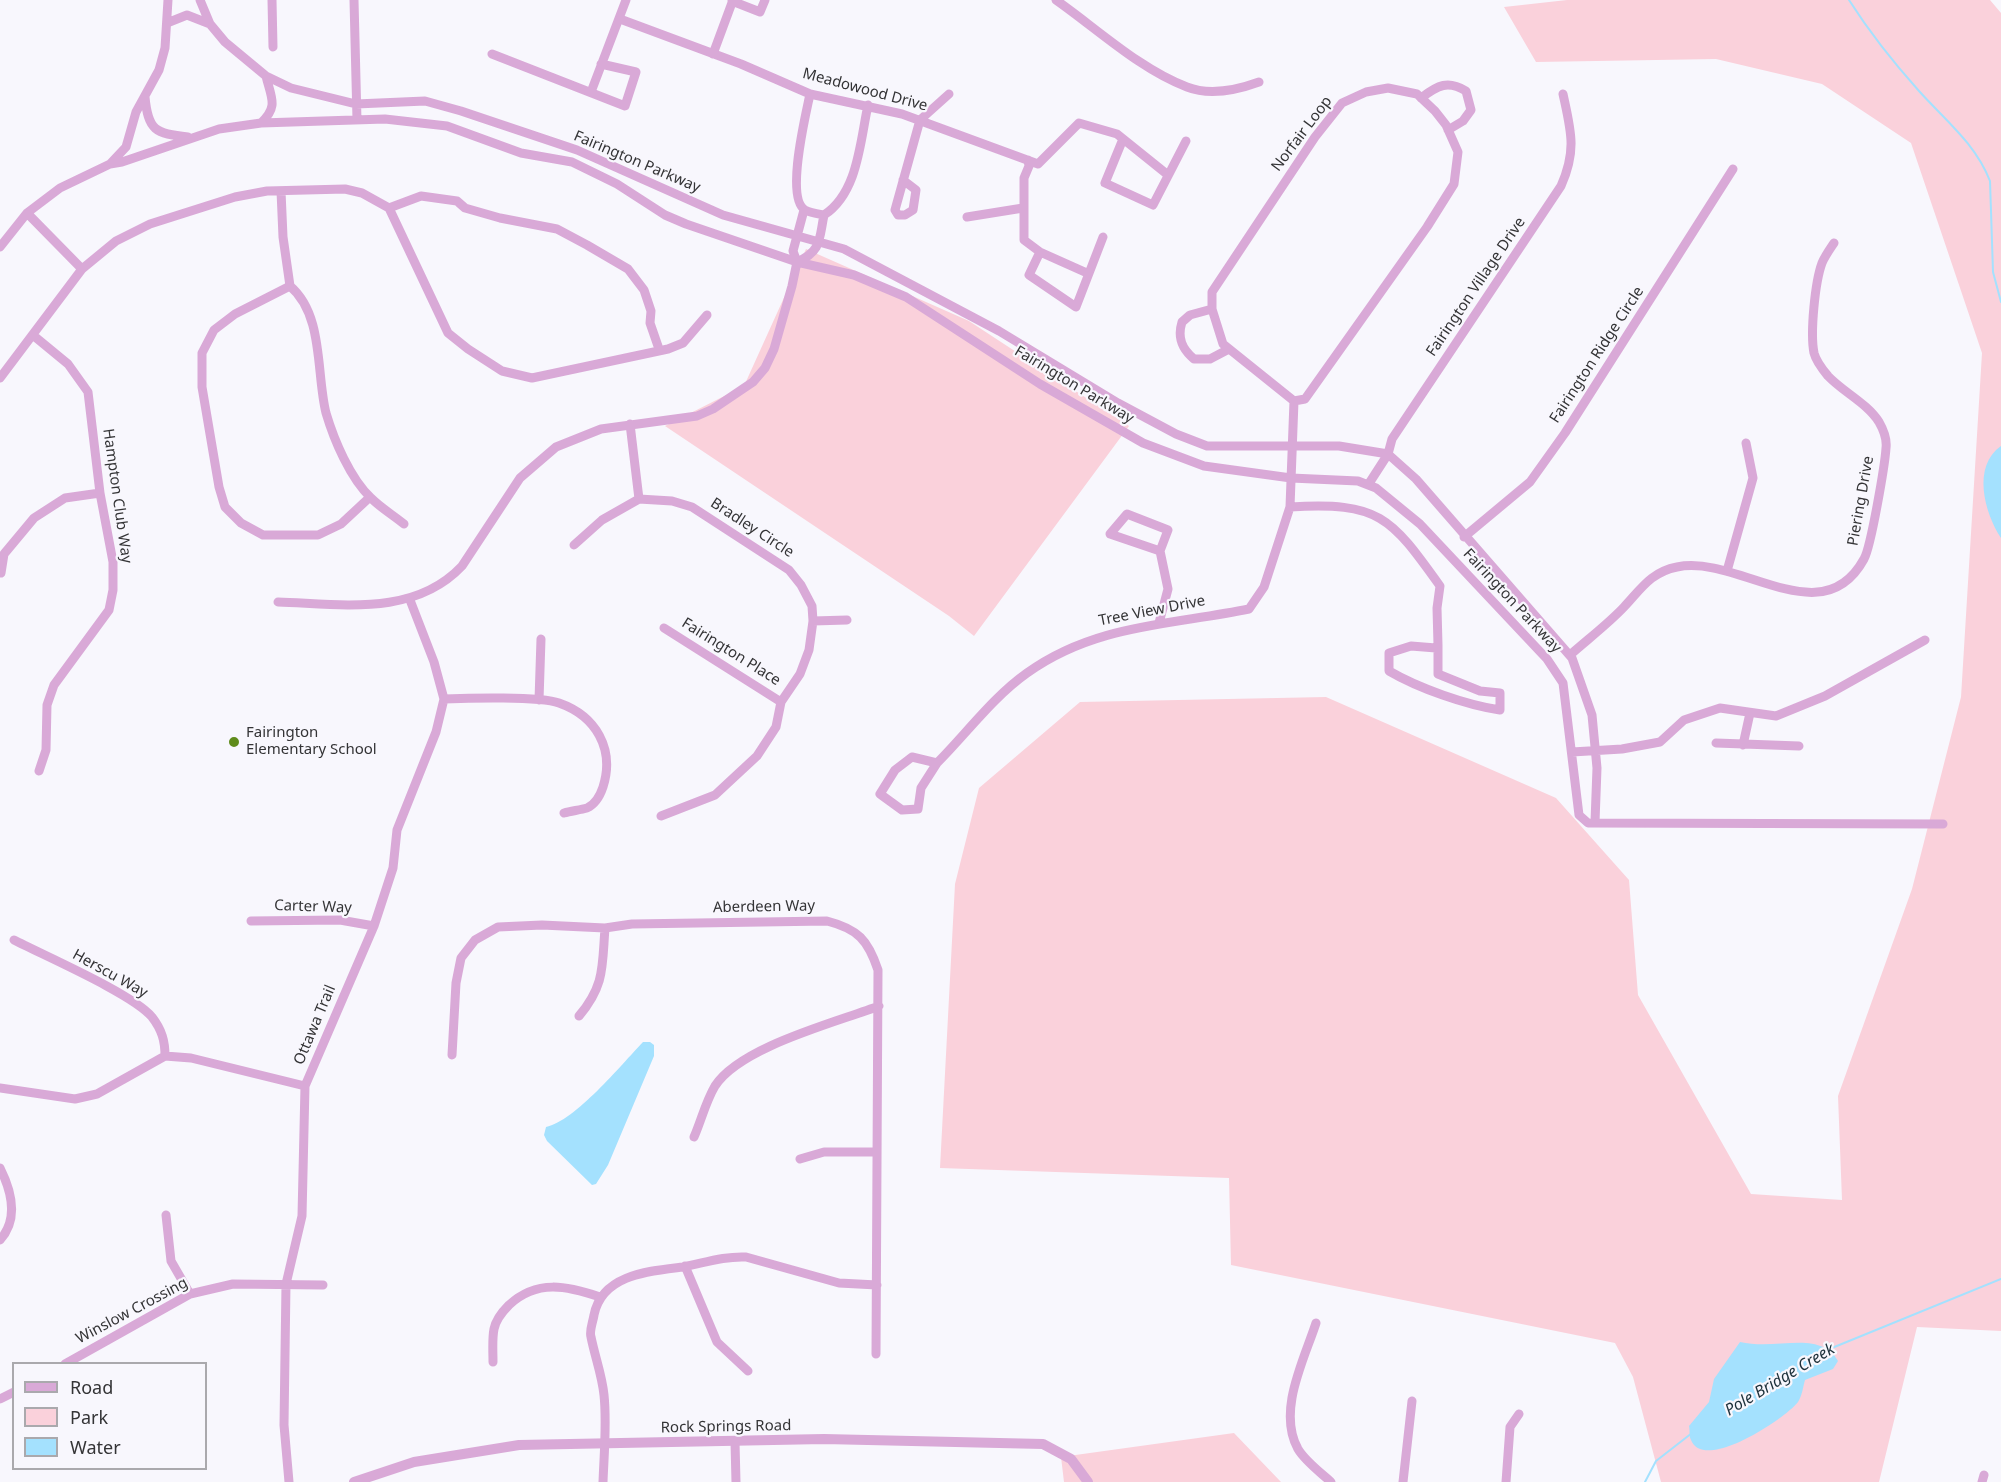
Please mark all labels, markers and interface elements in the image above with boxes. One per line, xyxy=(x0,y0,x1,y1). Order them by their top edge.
street label: Meadowood Drive xyxy=(801,65,929,115)
street label: Norfair Loop xyxy=(1268,93,1336,175)
street label: Fairington Parkway xyxy=(571,127,703,197)
street label: Fairington Village Drive xyxy=(1423,214,1529,360)
street label: Fairington Ridge Circle xyxy=(1546,283,1648,427)
street label: Fairington Parkway xyxy=(1011,342,1137,428)
street label: Hampton Club Way xyxy=(99,427,135,565)
street label: Piering Drive xyxy=(1844,455,1878,547)
street label: Bradley Circle xyxy=(707,494,797,562)
street label: Fairington Parkway xyxy=(1459,545,1565,657)
street label: Tree View Drive xyxy=(1097,592,1207,630)
street label: Fairington Place xyxy=(678,614,784,690)
place label: Fairington Elementary School xyxy=(246,724,377,759)
marker: Fairington Elementary School xyxy=(227,735,241,749)
street label: Carter Way xyxy=(274,897,352,917)
street label: Aberdeen Way xyxy=(713,897,815,917)
street label: Herscu Way xyxy=(69,946,151,1002)
street label: Ottawa Trail xyxy=(290,982,340,1068)
street label: Winslow Crossing xyxy=(73,1274,191,1348)
water label: Pole Bridge Creek xyxy=(1722,1340,1838,1420)
legend xyxy=(12,1362,207,1470)
text: Road xyxy=(70,1375,113,1399)
text: Park xyxy=(70,1405,108,1429)
street label: Rock Springs Road xyxy=(661,1417,791,1437)
text: Water xyxy=(70,1435,121,1459)

